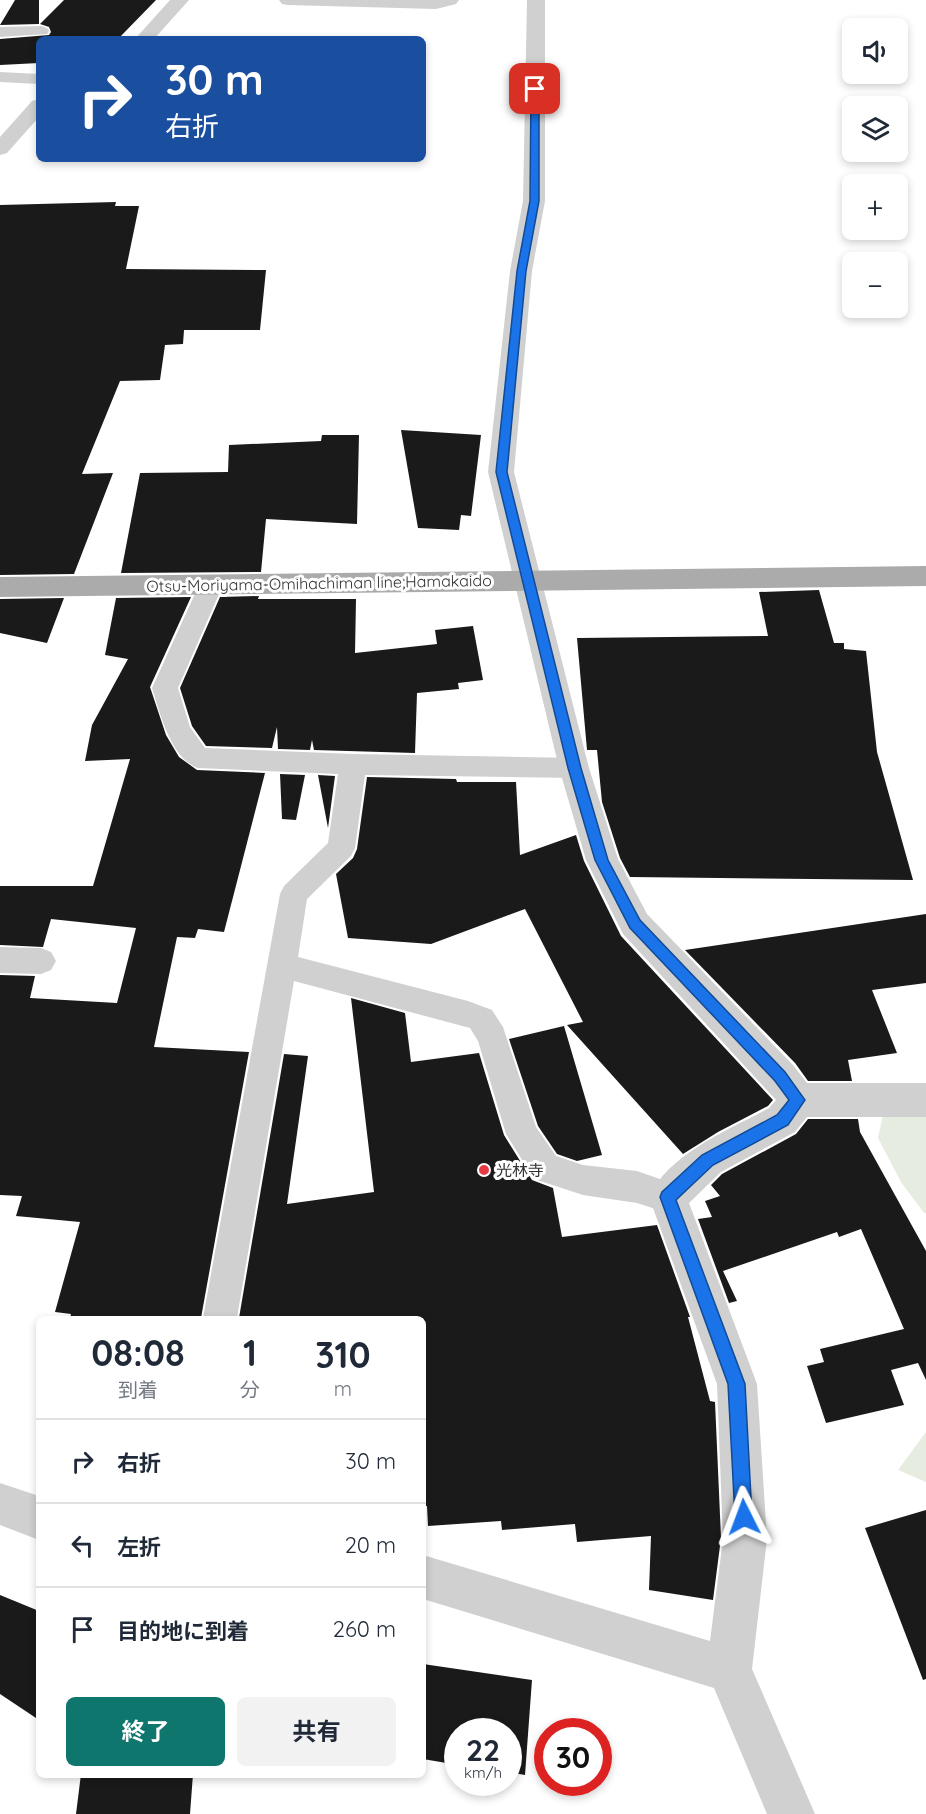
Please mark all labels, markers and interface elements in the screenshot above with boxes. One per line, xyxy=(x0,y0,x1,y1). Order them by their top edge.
map controls xyxy=(842,18,908,318)
button: sound xyxy=(842,18,908,84)
text: 30 m xyxy=(165,53,264,106)
icon: right xyxy=(66,60,144,138)
pin xyxy=(509,63,560,114)
icon: arrive xyxy=(518,72,551,105)
button: layers xyxy=(842,96,908,162)
text: 右折 xyxy=(165,109,219,143)
button: + xyxy=(842,174,908,240)
button: − xyxy=(842,252,908,318)
street label: Otsu-Moriyama-Omihachiman line;Hamakaido xyxy=(146,570,492,596)
place label: 光林寺 xyxy=(496,1160,544,1180)
marker: 光林寺 xyxy=(477,1163,491,1177)
text: 08:08 xyxy=(91,1330,185,1375)
text: 1 xyxy=(243,1330,257,1375)
text: 310 xyxy=(315,1332,371,1377)
text: m xyxy=(334,1376,352,1401)
text: 到着 xyxy=(118,1377,158,1402)
text: 分 xyxy=(240,1377,260,1402)
icon: right xyxy=(66,1445,99,1478)
text: 30 m xyxy=(345,1447,396,1475)
text: 右折 xyxy=(117,1449,161,1477)
position arrow xyxy=(712,1485,776,1549)
icon: left xyxy=(66,1529,99,1562)
text: 20 m xyxy=(345,1531,396,1559)
text: 左折 xyxy=(117,1533,161,1561)
icon: arrive xyxy=(66,1613,99,1646)
text: 260 m xyxy=(333,1615,396,1643)
text: 目的地に到着 xyxy=(117,1617,249,1645)
button: 終了 xyxy=(66,1697,225,1766)
button: 共有 xyxy=(237,1697,396,1766)
speed limit sign: 30 xyxy=(534,1718,612,1796)
text: 22 xyxy=(466,1731,500,1769)
text: km/h xyxy=(464,1763,502,1782)

